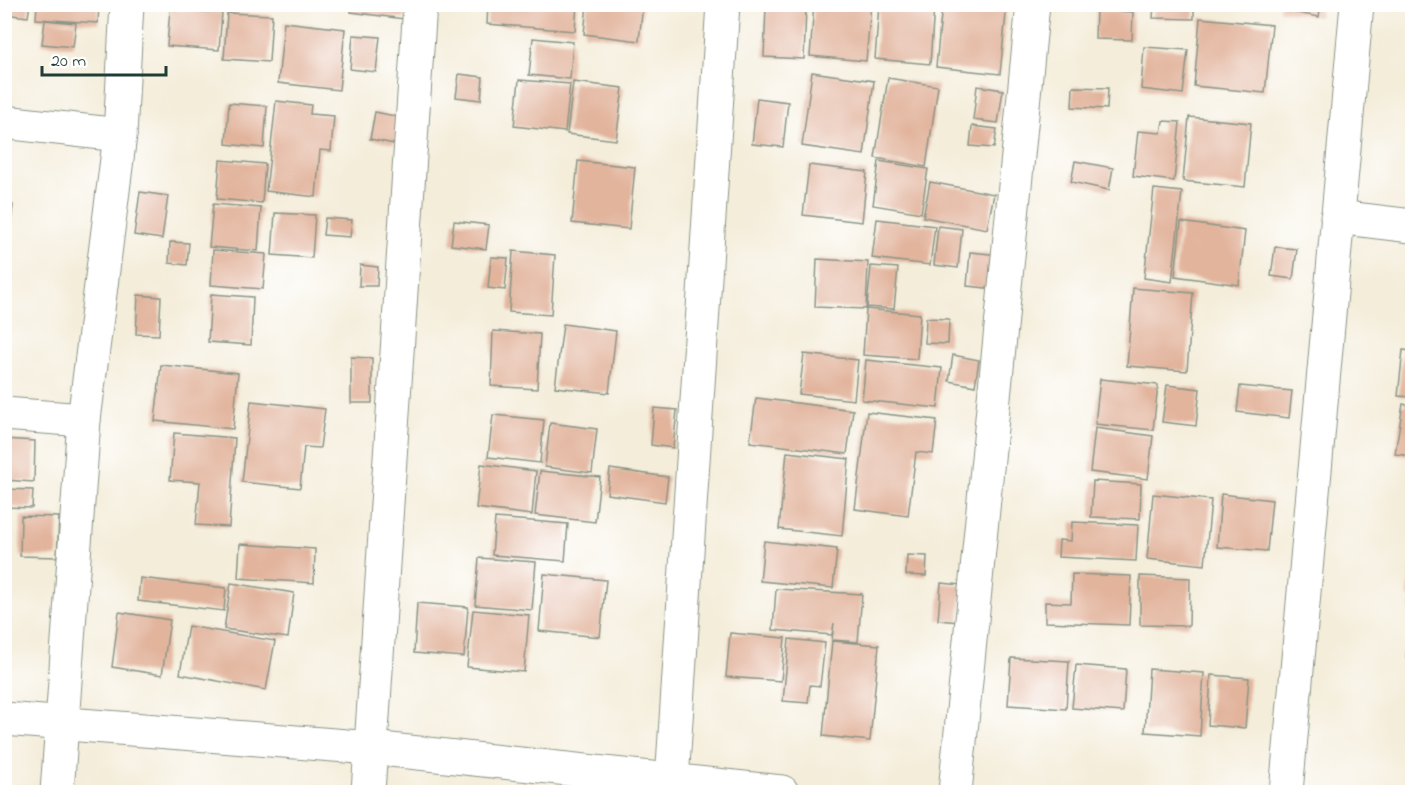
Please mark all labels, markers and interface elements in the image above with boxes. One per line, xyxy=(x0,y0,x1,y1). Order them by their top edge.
scale bar xyxy=(42,39,166,77)
text: 20 m xyxy=(51,49,86,75)

